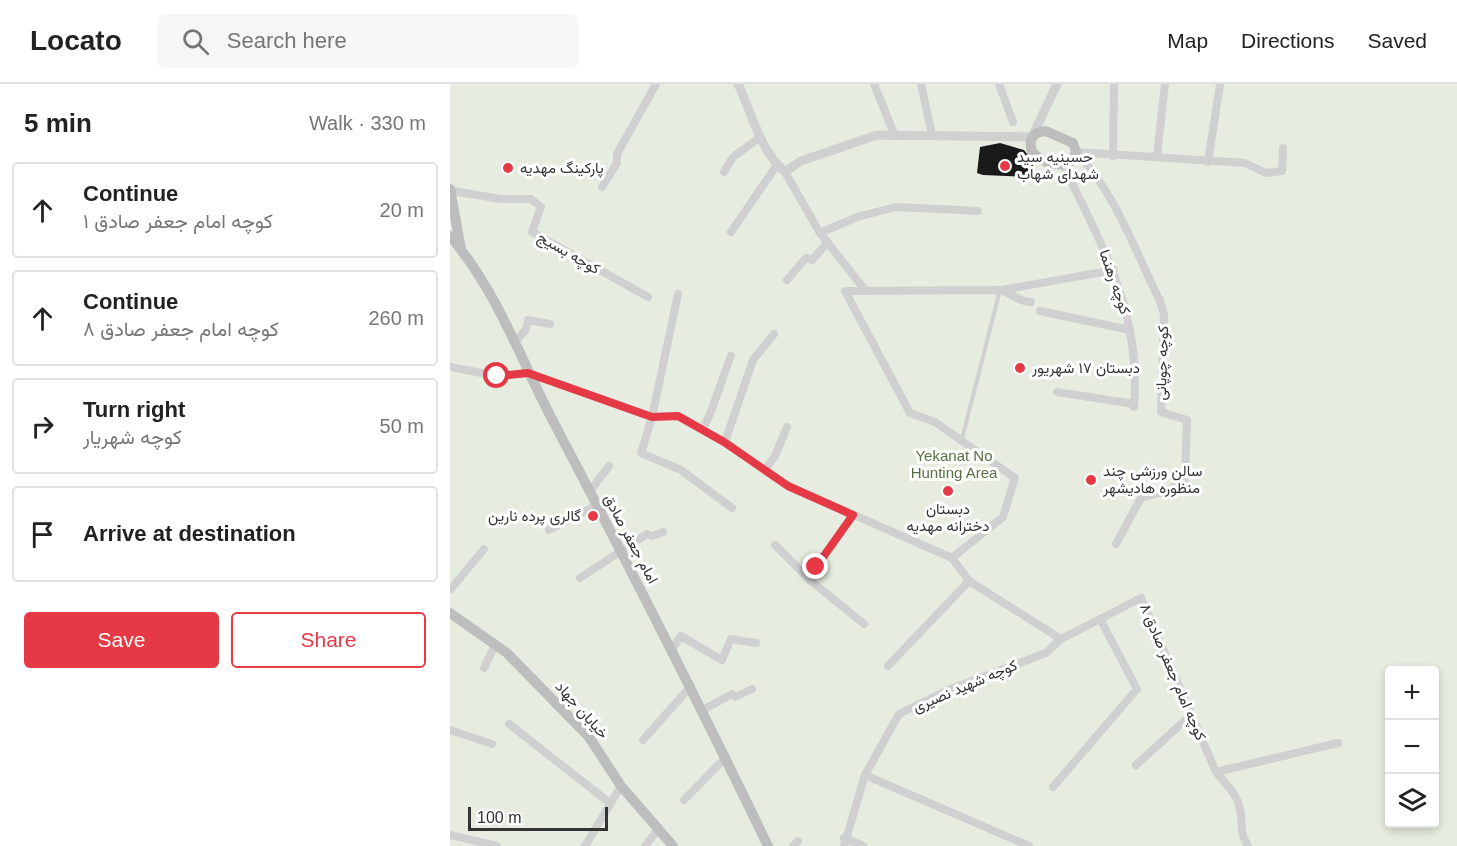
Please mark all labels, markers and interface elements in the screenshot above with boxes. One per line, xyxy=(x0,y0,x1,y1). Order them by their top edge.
search box xyxy=(158,14,578,68)
text: Locato xyxy=(30,25,122,56)
icon: search xyxy=(179,25,212,58)
text: Search here xyxy=(227,28,347,53)
text: Map xyxy=(1167,29,1208,52)
text: Directions xyxy=(1241,29,1334,52)
text: Saved xyxy=(1367,29,1427,52)
text: 5 min xyxy=(24,108,92,138)
text: Walk · 330 m xyxy=(309,112,426,134)
place label: حسینیه سید شهدای شهاب xyxy=(1017,148,1099,184)
place label: پارکینگ مهدیه xyxy=(520,159,604,178)
marker: حسینیه سید شهدای شهاب xyxy=(998,159,1012,173)
marker: پارکینگ مهدیه xyxy=(501,161,515,175)
text: Continue xyxy=(83,181,178,206)
icon: ahead xyxy=(26,194,59,227)
text: 20 m xyxy=(380,199,424,221)
text: کوچه امام جعفر صادق ۱ xyxy=(83,210,273,232)
street label: کوچه بسیج xyxy=(534,228,604,280)
street label: کوچه رهنما xyxy=(1095,247,1135,317)
text: Continue xyxy=(83,289,178,314)
icon: ahead xyxy=(26,302,59,335)
text: 260 m xyxy=(368,307,424,329)
text: کوچه امام جعفر صادق ۸ xyxy=(83,318,279,340)
street label: کوچه چوپانی xyxy=(1152,325,1173,401)
place label: دبستان ۱۷ شهریور xyxy=(1031,359,1140,377)
marker: دبستان ۱۷ شهریور xyxy=(1013,361,1027,375)
route start xyxy=(483,362,509,388)
text: Turn right xyxy=(83,397,185,422)
icon: right xyxy=(26,410,59,443)
text: 50 m xyxy=(380,415,424,437)
text: کوچه شهریار xyxy=(83,426,182,448)
park label: Yekanat No Hunting Area xyxy=(911,447,998,481)
place label: سالن ورزشی چند منظوره هادیشهر xyxy=(1102,462,1203,497)
marker: سالن ورزشی چند منظوره هادیشهر xyxy=(1084,473,1098,487)
marker: دبستان دخترانه مهدیه xyxy=(941,484,955,498)
street label: امام جعفر صادق xyxy=(599,491,662,587)
place label: دبستان دخترانه مهدیه xyxy=(907,500,989,535)
place label: گالری پرده نارین xyxy=(488,507,581,526)
marker: گالری پرده نارین xyxy=(586,509,600,523)
icon: arrive xyxy=(26,518,59,551)
text: Arrive at destination xyxy=(83,521,296,546)
route end xyxy=(802,553,828,579)
street label: کوچه امام جعفر صادق ۸ xyxy=(1135,601,1210,744)
button: Save xyxy=(24,612,219,668)
button: Share xyxy=(231,612,426,668)
street label: کوچه شهید نصیری xyxy=(910,656,1021,717)
map controls xyxy=(1385,666,1439,828)
button: + xyxy=(1385,666,1439,720)
street label: خیابان جهاد xyxy=(552,678,612,742)
button: − xyxy=(1385,720,1439,774)
button: layers xyxy=(1385,774,1439,828)
scale bar xyxy=(468,804,608,832)
text: 100 m xyxy=(477,809,521,826)

